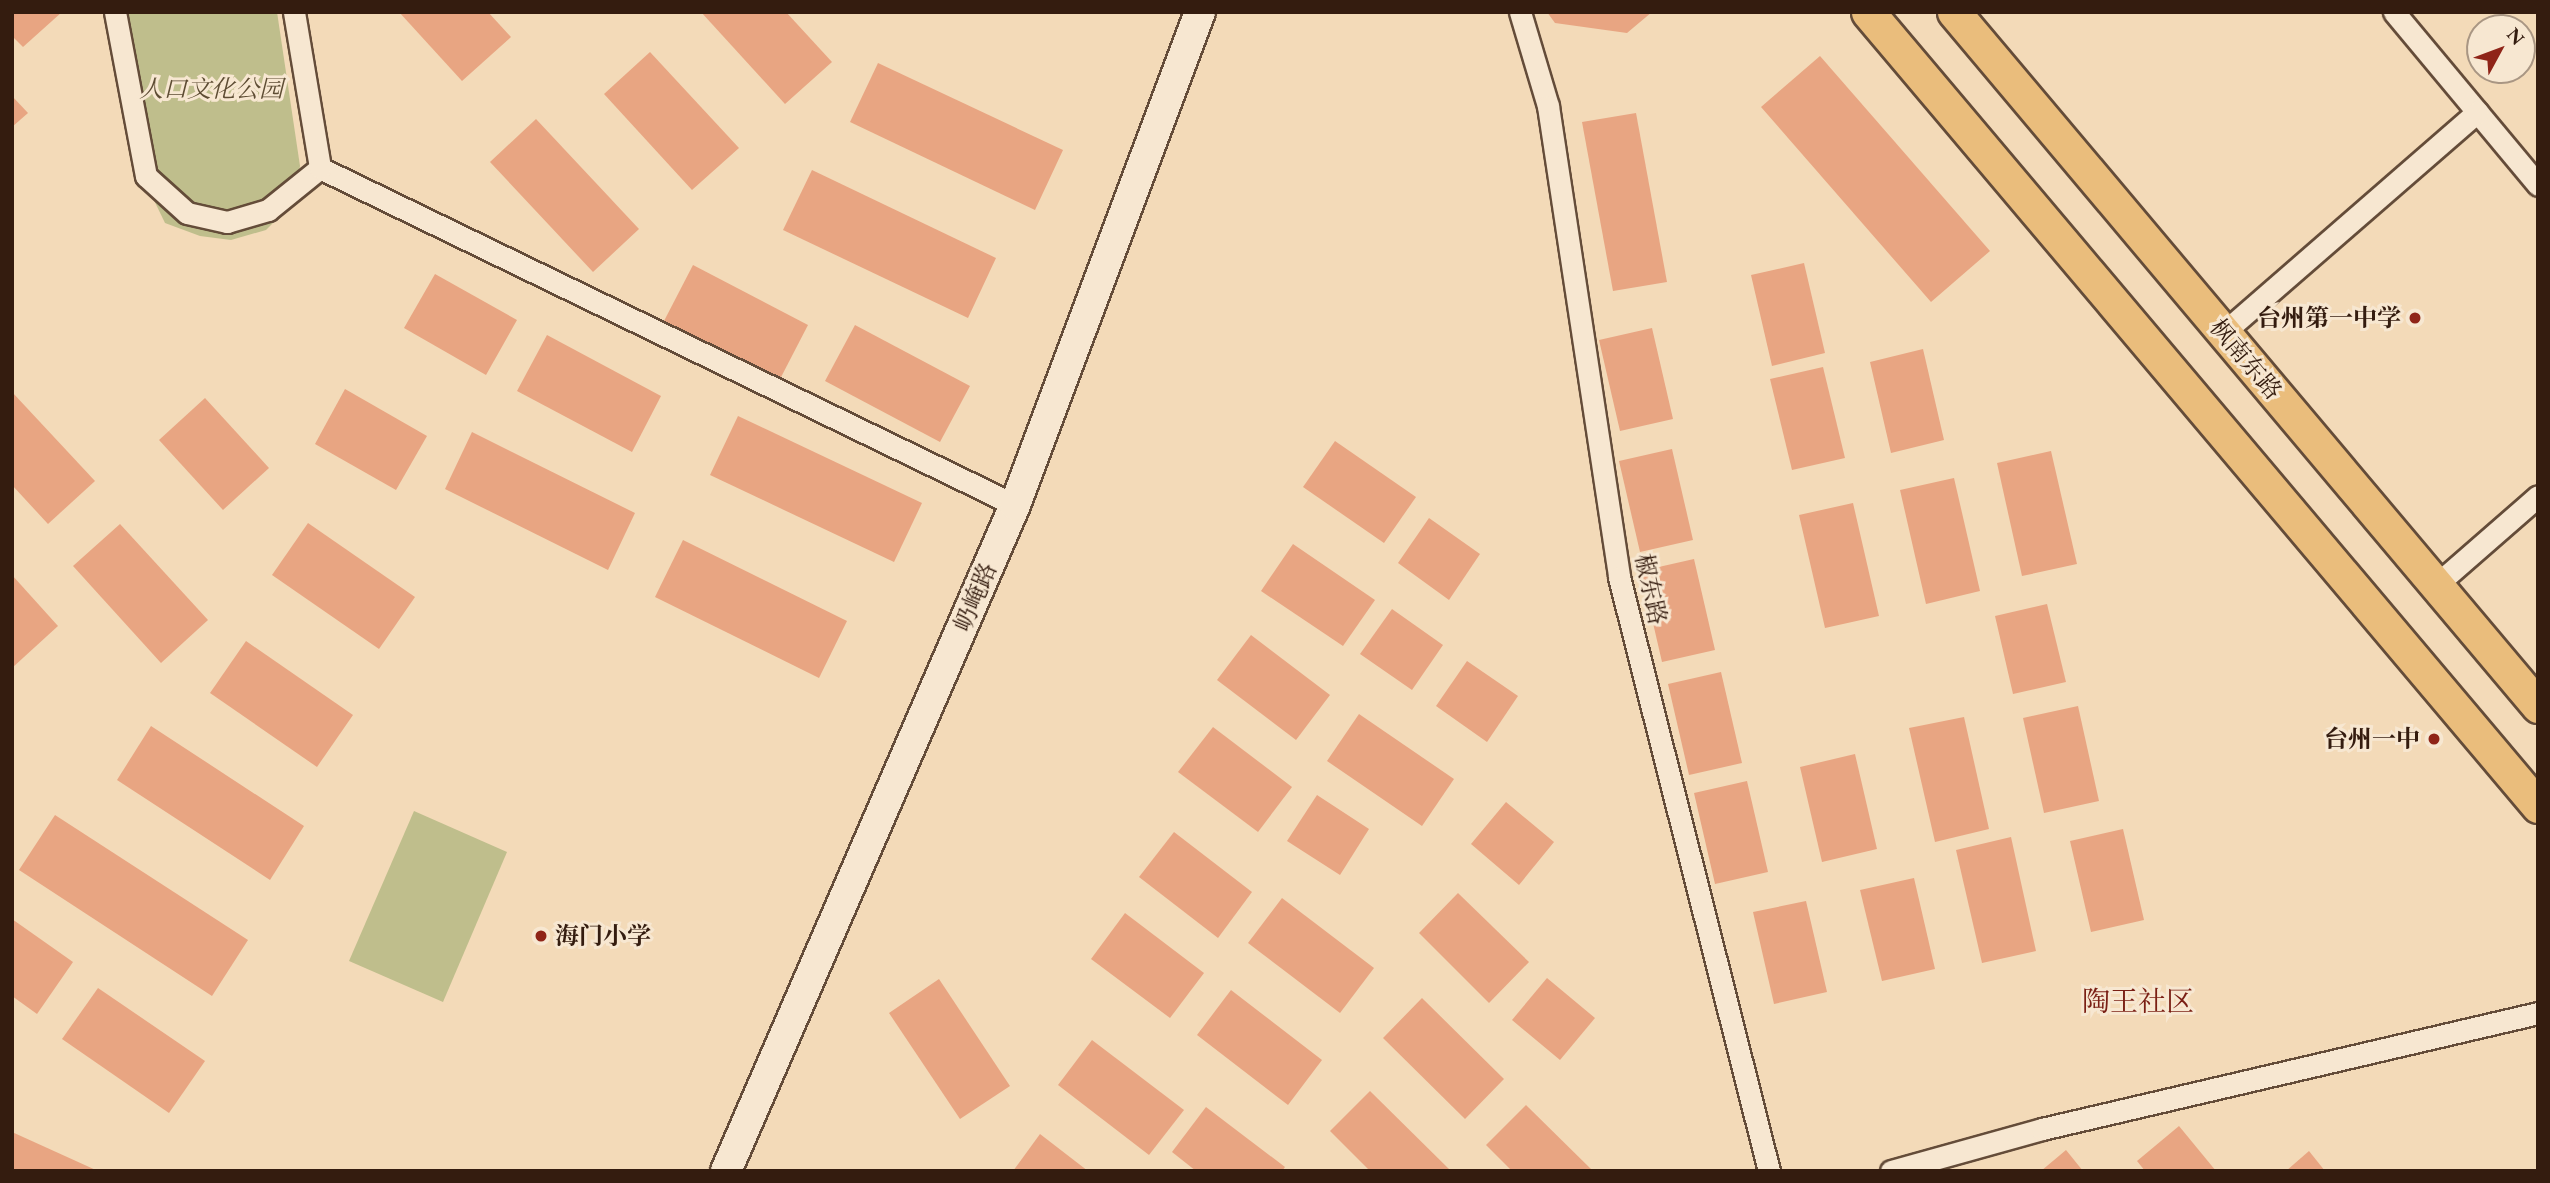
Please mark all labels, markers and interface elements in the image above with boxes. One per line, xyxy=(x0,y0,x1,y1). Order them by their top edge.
north arrow xyxy=(2466,14,2536,84)
text: N xyxy=(2501,22,2530,50)
park label: 人口文化公园 xyxy=(139,75,283,103)
place label: 台州第一中学 xyxy=(2257,304,2401,332)
marker: 台州第一中学 xyxy=(2407,310,2423,326)
street label: 枫南东路 xyxy=(2204,313,2288,405)
street label: 椒东路 xyxy=(1629,551,1673,627)
street label: 屷崦路 xyxy=(948,558,1002,636)
place label: 台州一中 xyxy=(2324,725,2420,753)
marker: 台州一中 xyxy=(2426,731,2442,747)
place label: 海门小学 xyxy=(555,922,651,950)
marker: 海门小学 xyxy=(533,928,549,944)
district label: 陶王社区 xyxy=(2082,984,2194,1018)

